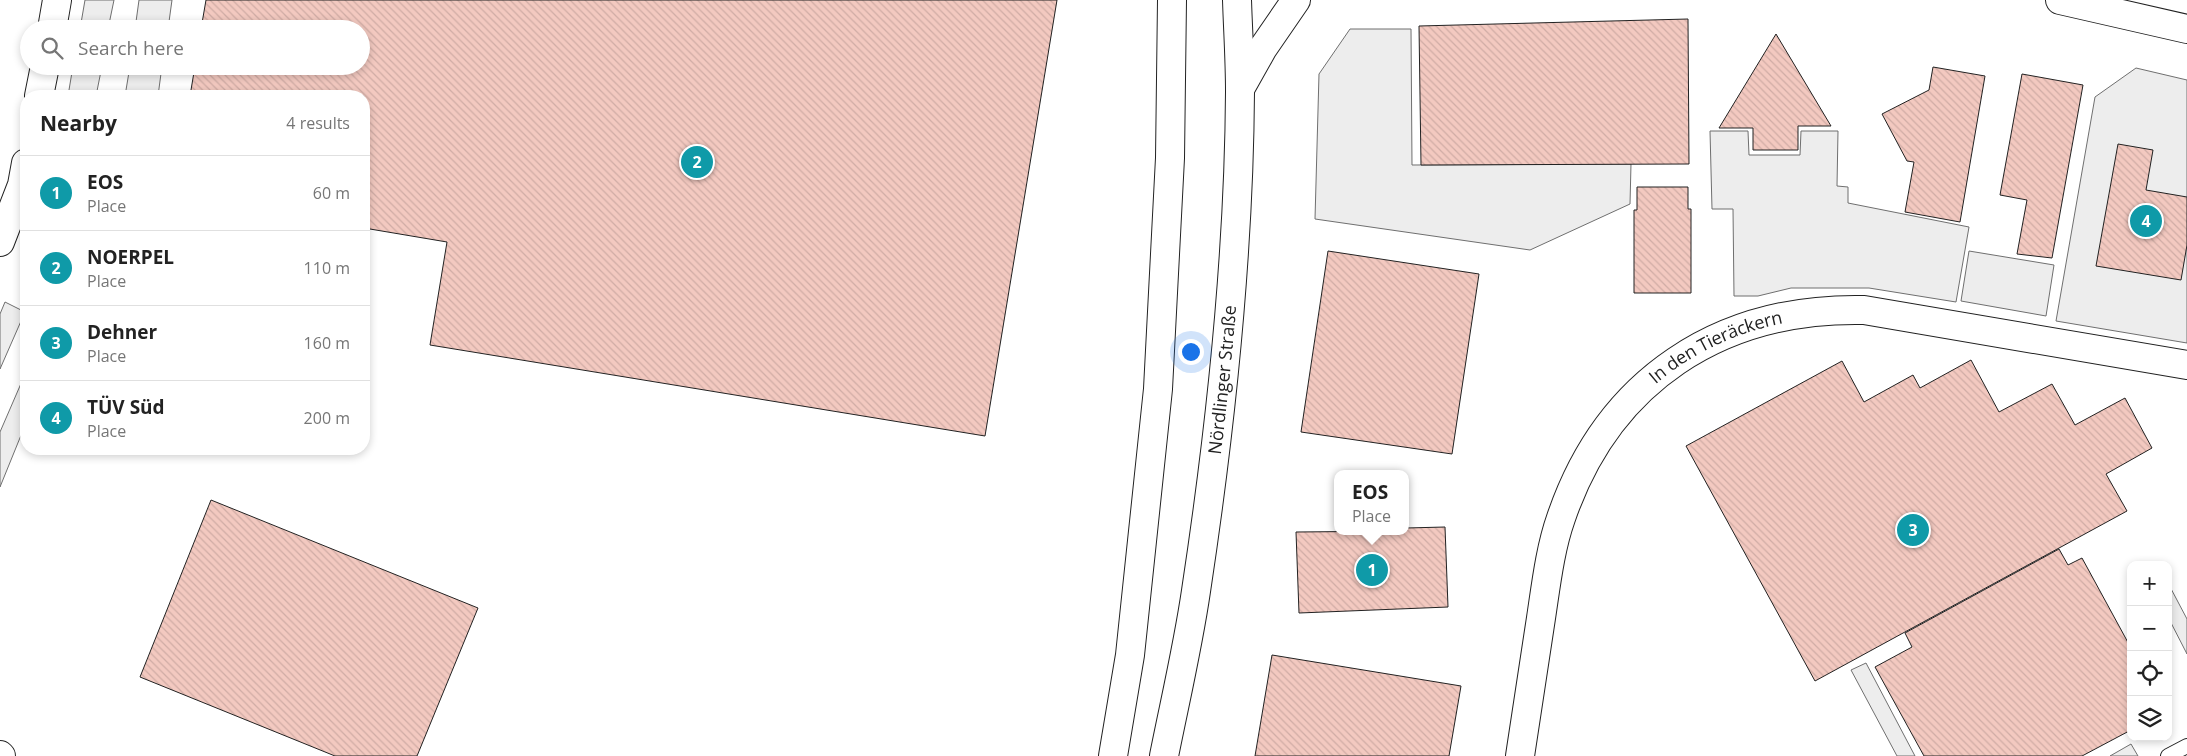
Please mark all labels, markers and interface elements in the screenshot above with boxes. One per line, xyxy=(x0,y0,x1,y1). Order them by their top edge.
search box xyxy=(20,20,370,75)
icon: search xyxy=(38,34,66,62)
text: Search here xyxy=(78,35,184,61)
text: Nearby xyxy=(40,109,117,137)
text: 4 results xyxy=(286,112,350,134)
pin: 2 xyxy=(681,143,713,181)
text: EOS xyxy=(87,169,123,195)
text: 1 xyxy=(51,182,61,204)
text: 60 m xyxy=(313,182,350,204)
text: Place xyxy=(87,195,126,217)
pin: 4 xyxy=(2130,202,2162,240)
text: NOERPEL xyxy=(87,244,174,270)
text: 2 xyxy=(51,257,61,279)
text: 110 m xyxy=(304,257,350,279)
text: Place xyxy=(87,270,126,292)
street label: Nördlinger Straße xyxy=(1202,304,1241,456)
street label: In den Tieräckern xyxy=(1643,304,1784,388)
text: Dehner xyxy=(87,319,157,345)
text: 3 xyxy=(51,332,61,354)
text: 160 m xyxy=(304,332,350,354)
your location xyxy=(1178,339,1204,365)
text: Place xyxy=(87,345,126,367)
text: TÜV Süd xyxy=(87,394,165,420)
text: 4 xyxy=(51,407,61,429)
text: 200 m xyxy=(304,407,350,429)
text: Place xyxy=(87,420,126,442)
popup xyxy=(1334,470,1409,535)
text: EOS xyxy=(1352,479,1388,505)
text: Place xyxy=(1352,505,1391,527)
pin: 3 xyxy=(1897,511,1929,549)
pin: 1 xyxy=(1356,551,1388,589)
map controls xyxy=(2127,561,2172,741)
button: + xyxy=(2127,561,2172,606)
button: − xyxy=(2127,606,2172,651)
button: locate xyxy=(2127,651,2172,696)
button: layers xyxy=(2127,696,2172,741)

